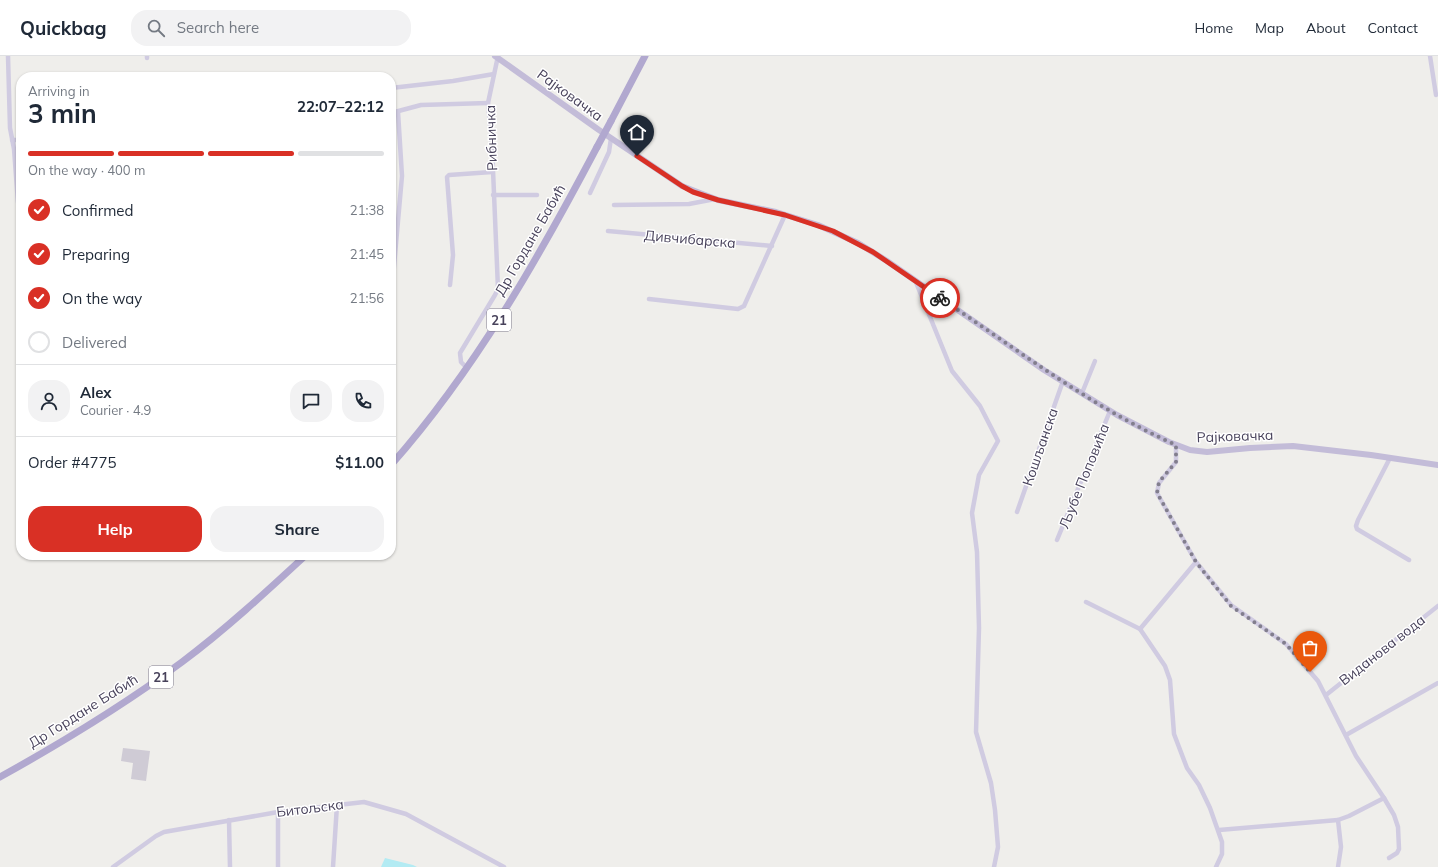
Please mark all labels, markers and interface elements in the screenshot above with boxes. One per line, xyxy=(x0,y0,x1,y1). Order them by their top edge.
search box xyxy=(131,10,411,46)
text: Quickbag xyxy=(20,16,107,40)
icon: search xyxy=(145,17,167,39)
text: Search here xyxy=(177,18,259,37)
text: Home xyxy=(1194,19,1233,37)
text: Map xyxy=(1255,19,1284,37)
text: About xyxy=(1306,19,1346,37)
text: Contact xyxy=(1368,19,1418,37)
street label: Рајковачка xyxy=(534,65,606,125)
text: Arriving in xyxy=(28,83,90,99)
text: 3 min xyxy=(28,97,97,130)
text: 22:07–22:12 xyxy=(297,97,384,116)
street label: Рибничка xyxy=(481,105,501,171)
pin xyxy=(620,115,654,156)
icon: home xyxy=(626,121,648,143)
text: On the way · 400 m xyxy=(28,162,145,178)
street label: Др Гордане Бабић xyxy=(491,181,569,299)
icon: check xyxy=(28,199,50,221)
text: Confirmed xyxy=(62,201,133,220)
text: 21:38 xyxy=(350,202,384,218)
street label: Дивчибарска xyxy=(643,226,737,252)
icon: check xyxy=(28,243,50,265)
text: Preparing xyxy=(62,245,130,264)
text: 21:45 xyxy=(350,246,384,262)
courier xyxy=(920,278,960,318)
icon: check xyxy=(28,287,50,309)
icon: bike xyxy=(929,287,951,309)
text: On the way xyxy=(62,289,142,308)
text: 21:56 xyxy=(350,290,384,306)
road number: 21 xyxy=(487,309,511,331)
text: Delivered xyxy=(62,333,127,352)
button: person xyxy=(28,380,70,422)
button: chat xyxy=(290,380,332,422)
button: phone xyxy=(342,380,384,422)
text: Alex xyxy=(80,383,112,402)
text: Courier · 4.9 xyxy=(80,402,151,418)
street label: Кошљанска xyxy=(1018,406,1062,488)
street label: Љубе Поповића xyxy=(1055,421,1113,531)
street label: Рајковачка xyxy=(1196,426,1274,446)
text: Order #4775 xyxy=(28,453,116,472)
text: $11.00 xyxy=(335,453,384,472)
button: Help xyxy=(28,506,202,552)
button: Share xyxy=(210,506,384,552)
street label: Виданова вода xyxy=(1335,611,1429,689)
pin xyxy=(1293,631,1327,672)
icon: bag xyxy=(1299,637,1321,659)
road number: 21 xyxy=(149,666,173,688)
street label: Др Гордане Бабић xyxy=(25,670,141,752)
street label: Битољска xyxy=(275,795,345,821)

